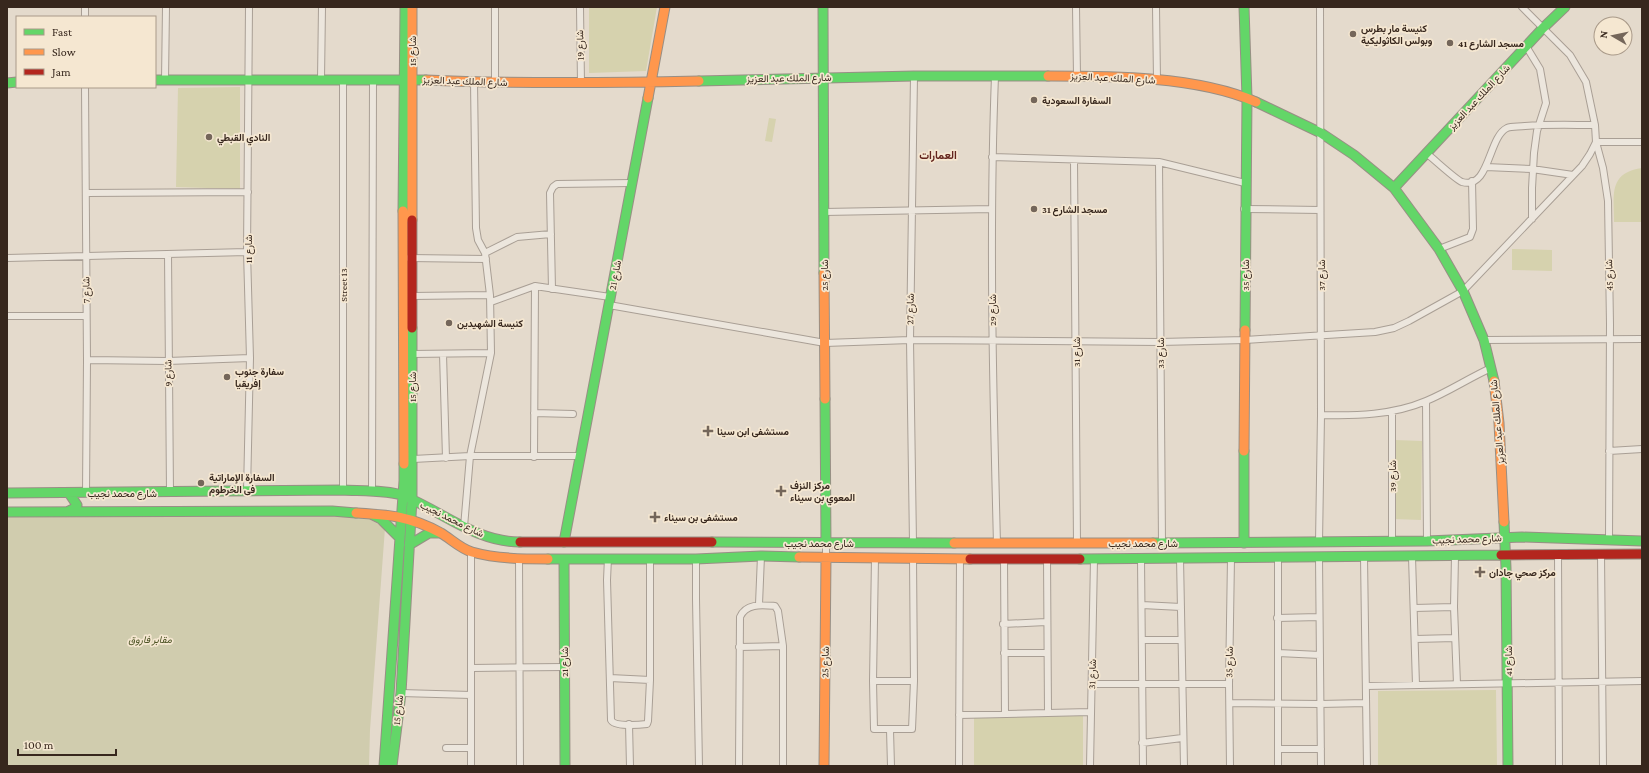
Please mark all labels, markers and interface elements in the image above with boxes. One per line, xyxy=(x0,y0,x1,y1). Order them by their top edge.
legend xyxy=(16,16,156,88)
north arrow xyxy=(1593,16,1633,56)
place label: كنيسة مار بطرس وبولس الكاثوليكية xyxy=(1361,23,1433,47)
text: Fast xyxy=(52,25,73,39)
marker: كنيسة مار بطرس وبولس الكاثوليكية xyxy=(1348,29,1358,39)
text: N xyxy=(1597,29,1610,39)
street label: شارع 19 xyxy=(574,30,587,60)
street label: شارع 15 xyxy=(407,36,419,66)
marker: مسجد الشارع 41 xyxy=(1445,38,1455,48)
place label: مسجد الشارع 41 xyxy=(1458,38,1524,51)
text: Slow xyxy=(52,45,76,59)
street label: شارع الملك عبد العزيز xyxy=(1445,62,1513,133)
text: Jam xyxy=(51,65,71,79)
street label: شارع الملك عبد العزيز xyxy=(1069,70,1156,87)
street label: شارع الملك عبد العزيز xyxy=(745,72,832,85)
street label: شارع الملك عبد العزيز xyxy=(421,74,508,89)
marker: السفارة السعودية xyxy=(1029,95,1039,105)
place label: السفارة السعودية xyxy=(1042,95,1111,107)
marker: النادي القبطي xyxy=(204,132,214,142)
place label: النادي القبطي xyxy=(217,132,270,146)
district label: العمارات xyxy=(919,149,957,162)
marker: مسجد الشارع 31 xyxy=(1029,204,1039,214)
place label: مسجد الشارع 31 xyxy=(1042,204,1108,217)
street label: شارع 11 xyxy=(243,235,255,263)
street label: شارع 21 xyxy=(607,259,624,291)
street label: شارع 25 xyxy=(819,259,831,291)
street label: شارع 35 xyxy=(1240,259,1252,291)
street label: شارع 37 xyxy=(1316,259,1328,291)
street label: شارع 45 xyxy=(1603,259,1616,291)
street label: Street 13 xyxy=(338,268,349,302)
street label: شارع 7 xyxy=(80,276,93,303)
street label: شارع 27 xyxy=(904,293,917,325)
street label: شارع 29 xyxy=(987,294,999,326)
marker: كنيسة الشهيدين xyxy=(444,318,454,328)
place label: كنيسة الشهيدين xyxy=(457,318,524,330)
street label: شارع 31 xyxy=(1071,337,1083,367)
street label: شارع 33 xyxy=(1155,337,1167,369)
street label: شارع 9 xyxy=(162,359,175,387)
place label: سفارة جنوب إفريقيا xyxy=(235,366,284,390)
marker: سفارة جنوب إفريقيا xyxy=(222,372,232,382)
street label: شارع 15 xyxy=(407,372,419,402)
street label: شارع الملك عبد العزيز xyxy=(1488,379,1507,466)
marker: مستشفى ابن سينا xyxy=(702,425,714,437)
place label: مستشفى ابن سينا xyxy=(717,426,790,438)
street label: شارع 39 xyxy=(1387,460,1399,492)
place label: السفارة الإماراتية فى الخرطوم xyxy=(209,472,275,496)
marker: السفارة الإماراتية فى الخرطوم xyxy=(196,478,206,488)
place label: مركز النزف المعوي بن سيناء xyxy=(790,480,855,506)
marker: مركز النزف المعوي بن سيناء xyxy=(775,485,787,497)
street label: شارع محمد نجيب xyxy=(87,488,157,500)
street label: شارع محمد نجيب xyxy=(418,499,486,540)
marker: مستشفى بن سيناء xyxy=(649,511,661,523)
place label: مستشفى بن سيناء xyxy=(664,512,738,524)
street label: شارع محمد نجيب xyxy=(1432,532,1502,547)
street label: شارع محمد نجيب xyxy=(784,538,854,550)
street label: شارع محمد نجيب xyxy=(1108,538,1178,550)
marker: مركز صحي جادان xyxy=(1474,566,1486,578)
place label: مركز صحي جادان xyxy=(1489,567,1556,581)
park label: مقابر فاروق xyxy=(128,634,172,646)
street label: شارع 25 xyxy=(819,646,832,678)
street label: شارع 35 xyxy=(1223,646,1236,678)
street label: شارع 41 xyxy=(1503,646,1515,676)
street label: شارع 21 xyxy=(559,647,571,677)
street label: شارع 31 xyxy=(1086,659,1099,689)
street label: شارع 15 xyxy=(391,694,406,726)
scale bar xyxy=(18,731,116,757)
text: 100 m xyxy=(24,738,54,752)

